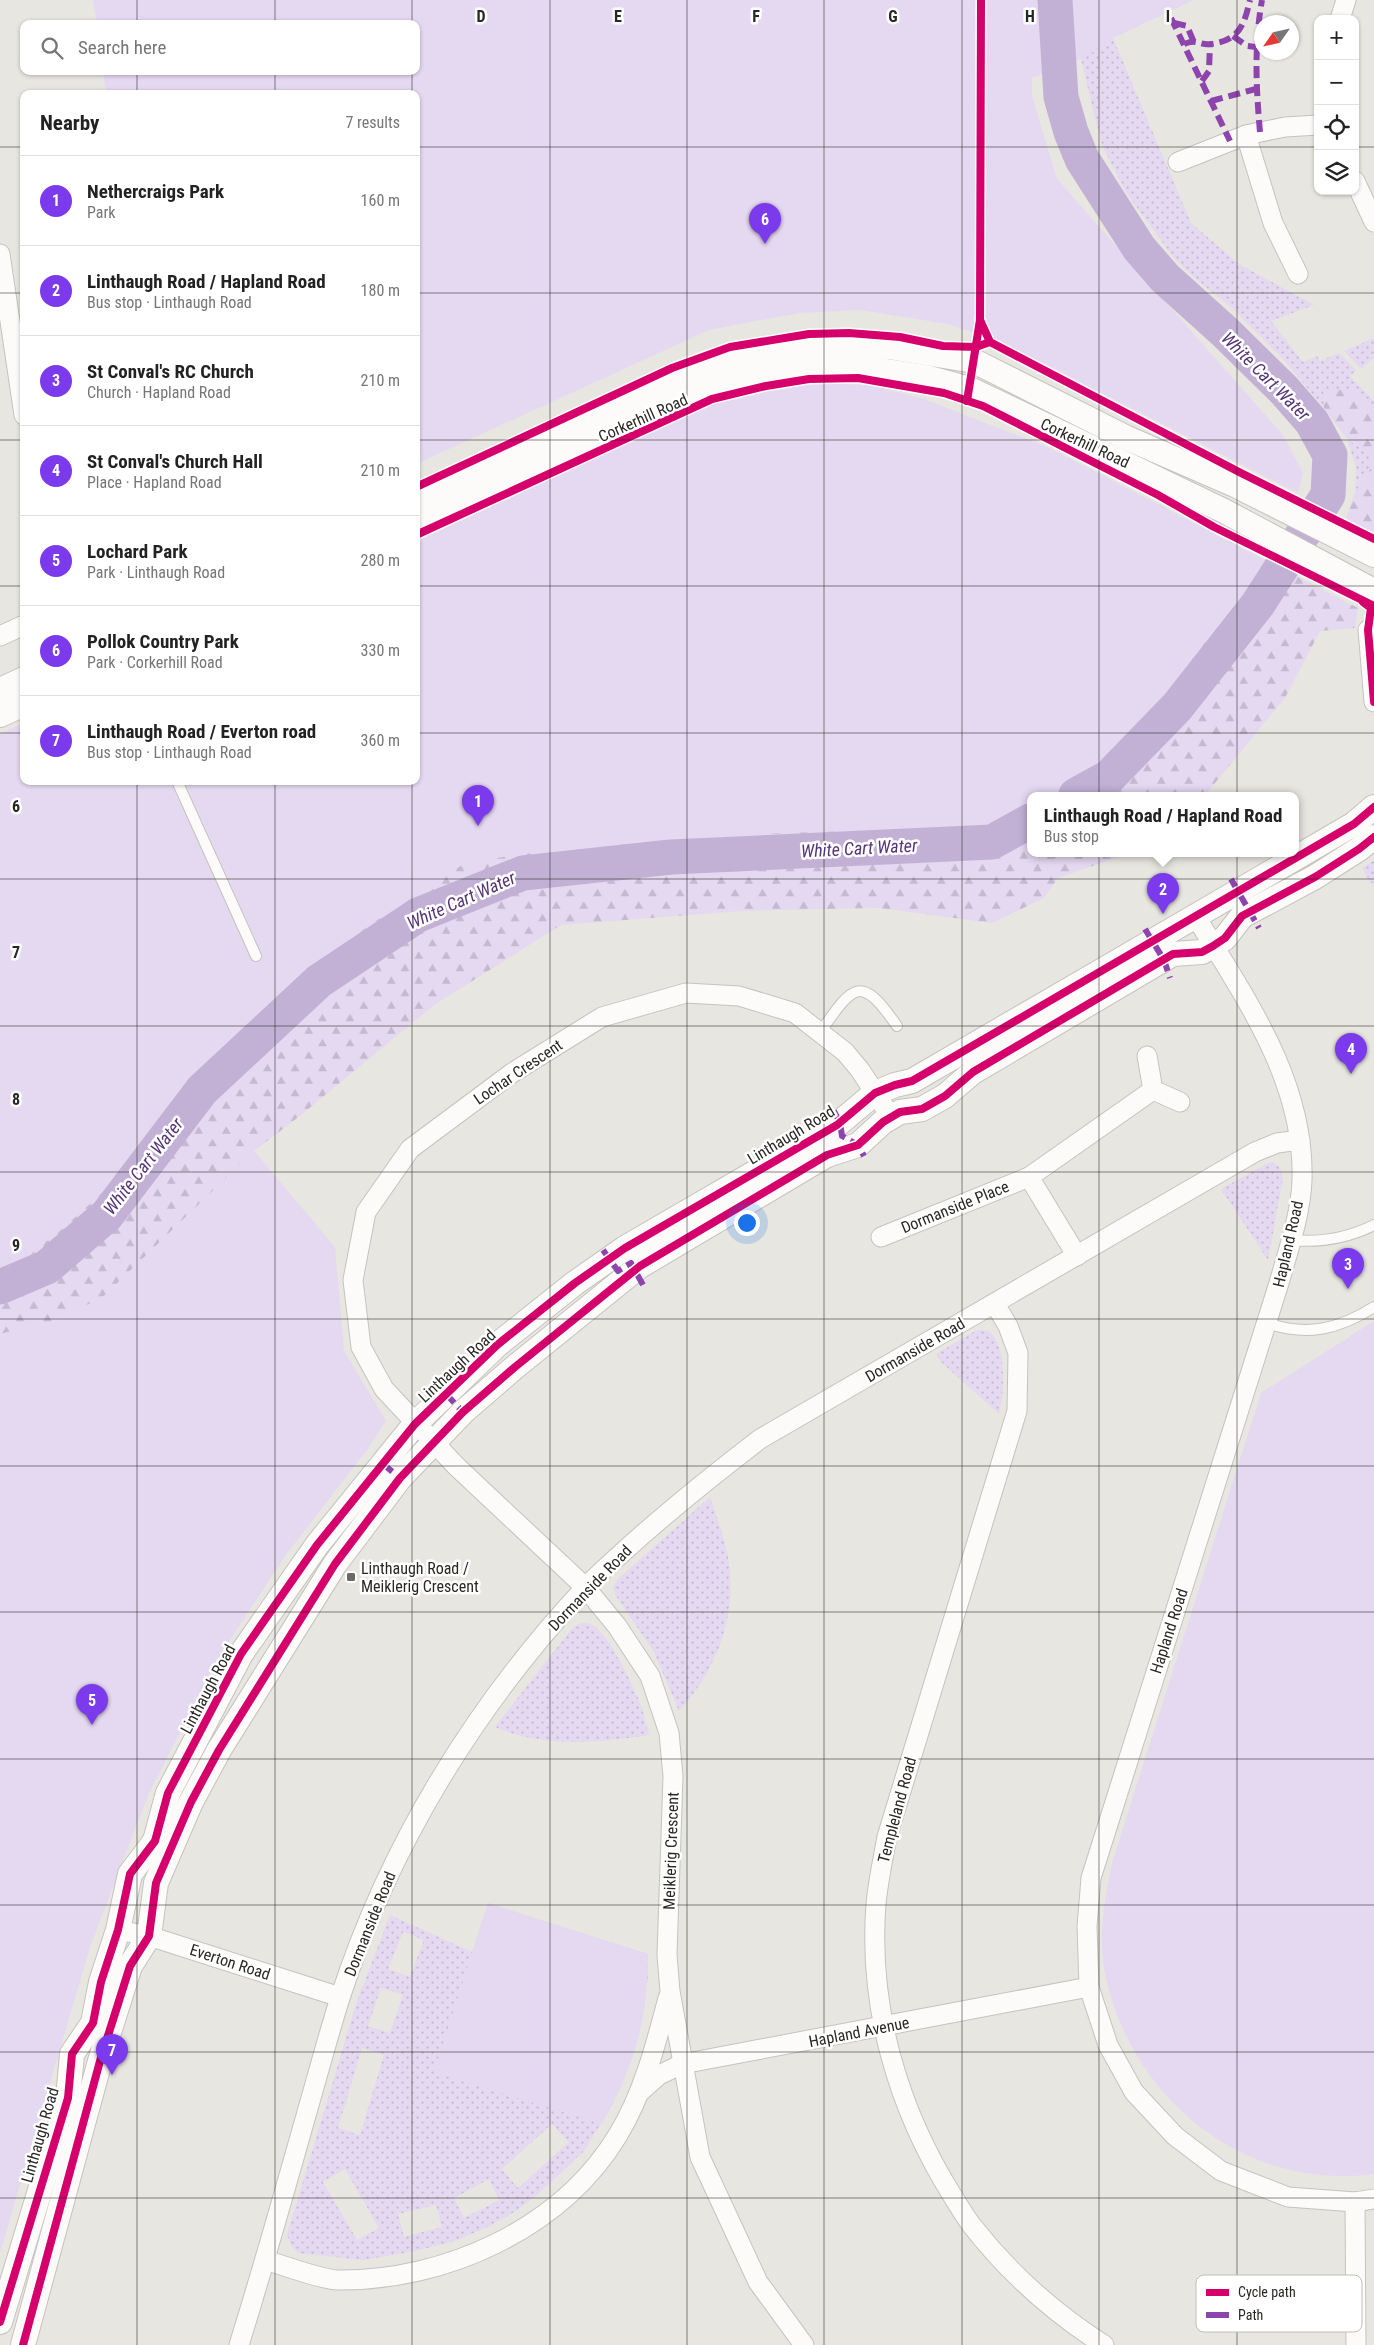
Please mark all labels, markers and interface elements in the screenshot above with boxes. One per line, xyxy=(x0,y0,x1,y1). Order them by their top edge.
text: D xyxy=(476,7,486,26)
text: E xyxy=(614,7,622,26)
text: F xyxy=(752,7,760,26)
text: G xyxy=(888,7,898,26)
text: H xyxy=(1025,7,1035,26)
text: I xyxy=(1166,7,1170,26)
north arrow xyxy=(1254,15,1299,60)
map controls xyxy=(1314,15,1359,195)
button: + xyxy=(1314,15,1359,60)
search box xyxy=(20,20,420,75)
icon: search xyxy=(38,34,66,62)
text: Search here xyxy=(78,36,166,59)
button: − xyxy=(1314,60,1359,105)
button: locate xyxy=(1314,105,1359,150)
text: Nearby xyxy=(40,111,99,135)
text: 7 results xyxy=(345,113,400,132)
button: layers xyxy=(1314,150,1359,195)
text: Nethercraigs Park xyxy=(87,180,224,203)
text: 1 xyxy=(52,191,60,210)
text: 160 m xyxy=(361,191,400,210)
text: Park xyxy=(87,203,116,222)
pin: 6 xyxy=(749,203,781,244)
text: Linthaugh Road / Hapland Road xyxy=(87,270,326,293)
text: 2 xyxy=(52,281,60,300)
text: 180 m xyxy=(361,281,400,300)
text: Bus stop · Linthaugh Road xyxy=(87,293,252,312)
water label: White Cart Water xyxy=(1217,327,1315,425)
text: St Conval's RC Church xyxy=(87,360,254,383)
text: 3 xyxy=(52,371,60,390)
text: 210 m xyxy=(361,371,400,390)
text: Church · Hapland Road xyxy=(87,383,231,402)
street label: Corkerhill Road xyxy=(595,390,691,446)
street label: Corkerhill Road xyxy=(1038,414,1132,472)
text: St Conval's Church Hall xyxy=(87,450,263,473)
text: 4 xyxy=(52,461,60,480)
text: 210 m xyxy=(361,461,400,480)
text: Place · Hapland Road xyxy=(87,473,222,492)
text: Lochard Park xyxy=(87,540,188,563)
text: 5 xyxy=(52,551,60,570)
text: 280 m xyxy=(361,551,400,570)
text: Park · Linthaugh Road xyxy=(87,563,225,582)
text: Pollok Country Park xyxy=(87,630,239,653)
text: 6 xyxy=(52,641,60,660)
text: 330 m xyxy=(361,641,400,660)
text: Park · Corkerhill Road xyxy=(87,653,223,672)
text: Linthaugh Road / Everton road xyxy=(87,720,316,743)
text: 7 xyxy=(52,731,60,750)
text: 360 m xyxy=(361,731,400,750)
text: Bus stop · Linthaugh Road xyxy=(87,743,252,762)
pin: 1 xyxy=(462,785,494,826)
popup xyxy=(1027,792,1299,857)
text: 6 xyxy=(12,797,20,816)
text: Linthaugh Road / Hapland Road xyxy=(1044,804,1282,827)
text: Bus stop xyxy=(1044,827,1099,846)
water label: White Cart Water xyxy=(800,834,918,862)
water label: White Cart Water xyxy=(404,866,519,933)
pin: 2 xyxy=(1147,873,1179,914)
text: 7 xyxy=(12,943,20,962)
pin: 4 xyxy=(1335,1033,1367,1074)
street label: Lochar Crescent xyxy=(470,1035,566,1109)
text: 8 xyxy=(12,1090,20,1109)
street label: Linthaugh Road xyxy=(744,1102,838,1168)
water label: White Cart Water xyxy=(99,1113,188,1218)
street label: Dormanside Place xyxy=(898,1177,1012,1237)
street label: Hapland Road xyxy=(1269,1199,1307,1289)
your location xyxy=(734,1210,760,1236)
text: 9 xyxy=(12,1236,20,1255)
pin: 3 xyxy=(1332,1248,1364,1289)
street label: Dormanside Road xyxy=(862,1314,968,1386)
street label: Linthaugh Road xyxy=(415,1326,499,1406)
street label: Dormanside Road xyxy=(544,1541,636,1635)
place label: Linthaugh Road / Meiklerig Crescent xyxy=(361,1559,479,1596)
marker: Linthaugh Road / Meiklerig Crescent xyxy=(345,1571,357,1583)
street label: Hapland Road xyxy=(1146,1586,1192,1676)
street label: Linthaugh Road xyxy=(177,1641,239,1737)
pin: 5 xyxy=(76,1684,108,1725)
street label: Templeland Road xyxy=(874,1755,920,1865)
street label: Meiklerig Crescent xyxy=(659,1792,683,1910)
street label: Dormanside Road xyxy=(340,1869,400,1979)
street label: Everton Road xyxy=(187,1940,273,1984)
street label: Hapland Avenue xyxy=(807,2013,911,2051)
pin: 7 xyxy=(96,2034,128,2075)
street label: Linthaugh Road xyxy=(17,2085,63,2185)
legend xyxy=(1196,2275,1362,2332)
text: Cycle path xyxy=(1238,2284,1296,2300)
text: Path xyxy=(1238,2307,1263,2323)

